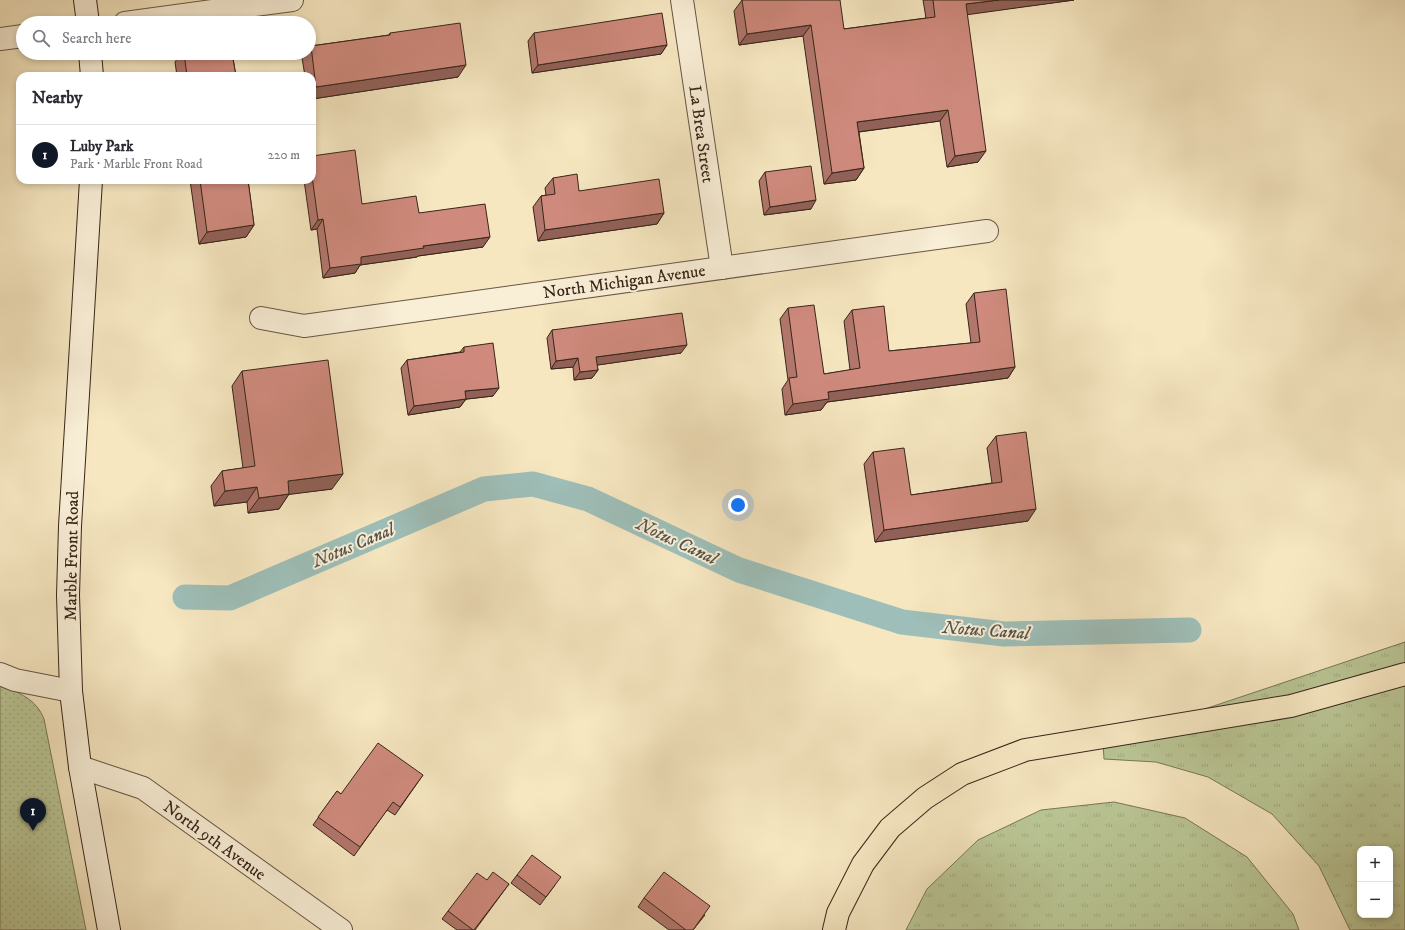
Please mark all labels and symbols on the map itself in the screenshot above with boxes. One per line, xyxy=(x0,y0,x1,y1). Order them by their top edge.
street label: La Brea Street xyxy=(683,84,719,185)
street label: North Michigan Avenue xyxy=(542,260,707,304)
street label: Marble Front Road xyxy=(60,490,84,621)
your location xyxy=(728,495,748,515)
water label: Notus Canal xyxy=(632,513,723,571)
water label: Notus Canal xyxy=(308,518,400,573)
water label: Notus Canal xyxy=(941,617,1032,645)
street label: North 9th Avenue xyxy=(159,796,270,885)
pin: 1 xyxy=(20,798,46,831)

